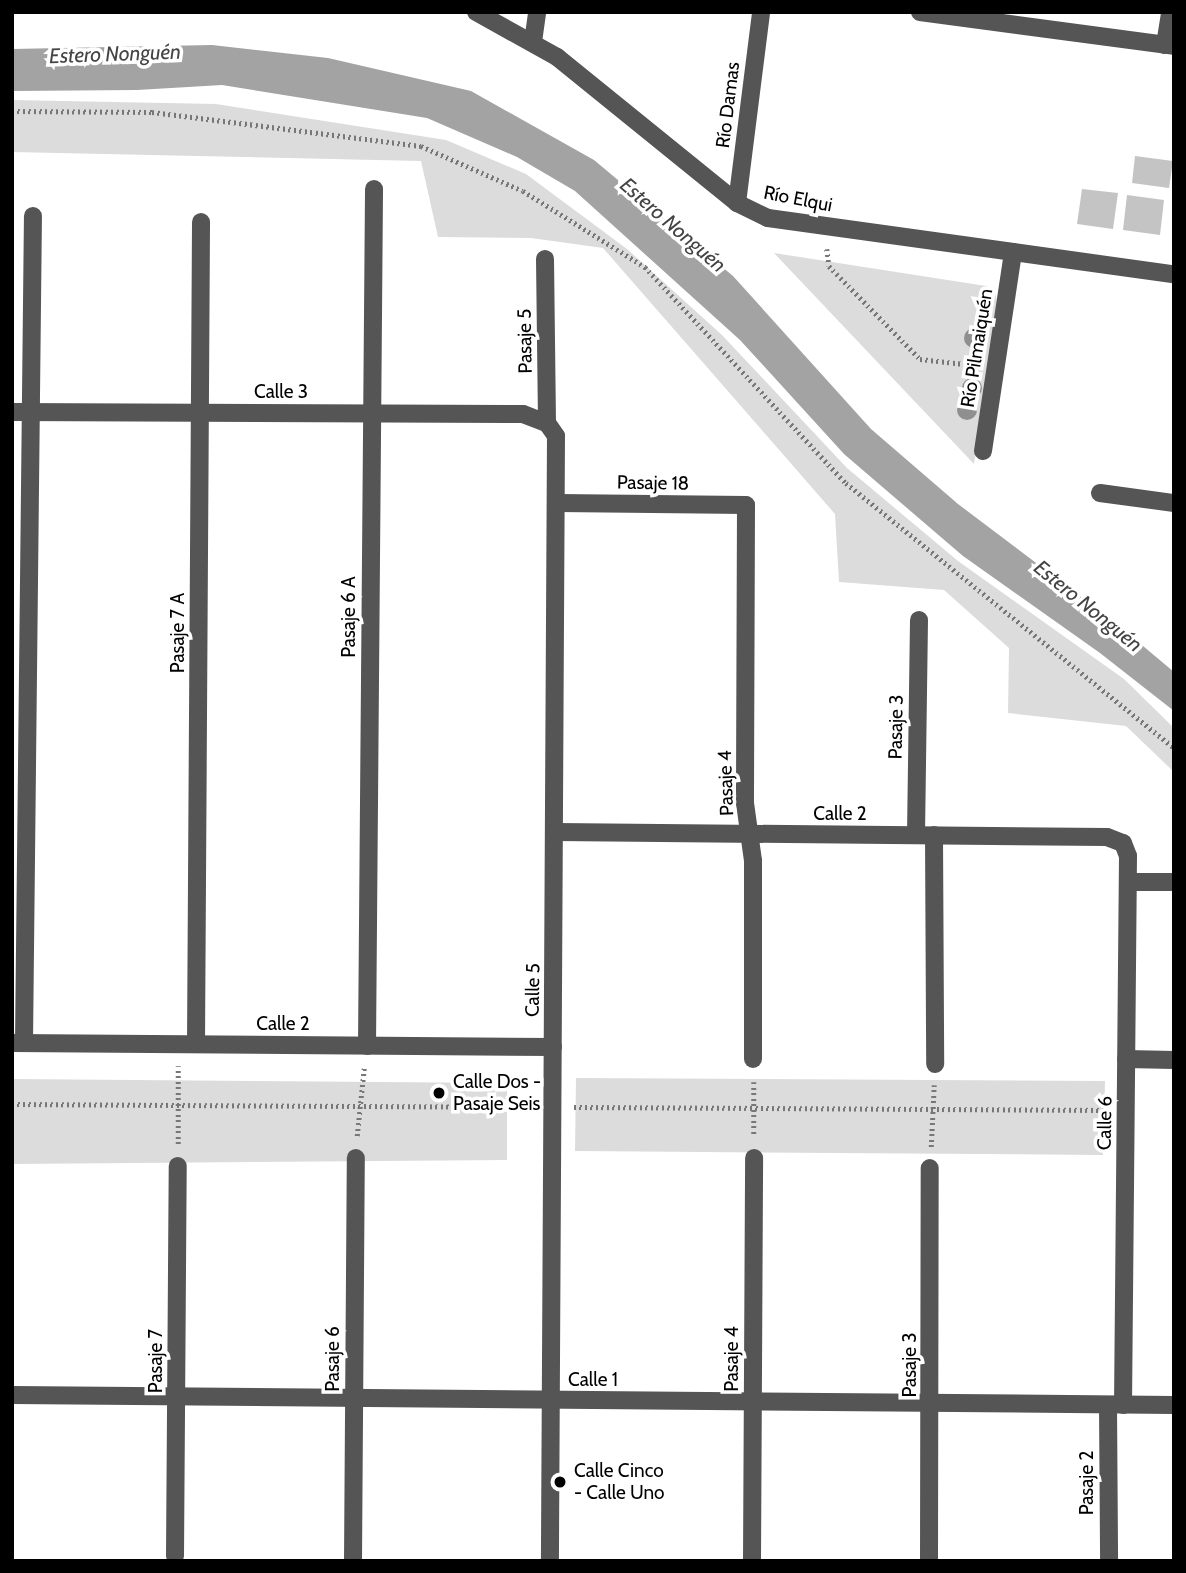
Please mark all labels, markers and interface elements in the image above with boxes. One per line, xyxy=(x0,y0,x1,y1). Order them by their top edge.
water label: Estero Nonguén xyxy=(49,39,181,69)
street label: Río Damas xyxy=(711,61,745,149)
water label: Estero Nonguén xyxy=(615,172,731,278)
street label: Río Elqui xyxy=(762,181,834,217)
street label: Río Pilmaiquén xyxy=(956,287,998,409)
street label: Pasaje 5 xyxy=(513,308,537,374)
street label: Calle 3 xyxy=(254,381,308,403)
street label: Pasaje 18 xyxy=(617,471,689,495)
water label: Estero Nonguén xyxy=(1029,555,1147,657)
street label: Pasaje 6 A xyxy=(338,576,360,658)
street label: Pasaje 7 A xyxy=(167,593,189,673)
street label: Pasaje 3 xyxy=(884,694,908,760)
street label: Pasaje 4 xyxy=(713,750,739,816)
street label: Calle 2 xyxy=(813,803,867,825)
street label: Calle 5 xyxy=(521,963,545,1017)
street label: Calle 2 xyxy=(256,1013,310,1035)
place label: Calle Dos - Pasaje Seis xyxy=(453,1071,541,1115)
marker: Calle Dos - Pasaje Seis xyxy=(431,1085,447,1101)
street label: Calle 6 xyxy=(1093,1096,1117,1150)
street label: Pasaje 6 xyxy=(322,1326,344,1392)
street label: Pasaje 4 xyxy=(721,1326,743,1392)
street label: Pasaje 7 xyxy=(145,1329,167,1393)
street label: Pasaje 3 xyxy=(899,1332,921,1398)
street label: Calle 1 xyxy=(568,1369,618,1391)
street label: Pasaje 2 xyxy=(1076,1451,1098,1515)
place label: Calle Cinco - Calle Uno xyxy=(574,1460,665,1504)
marker: Calle Cinco - Calle Uno xyxy=(552,1474,568,1490)

